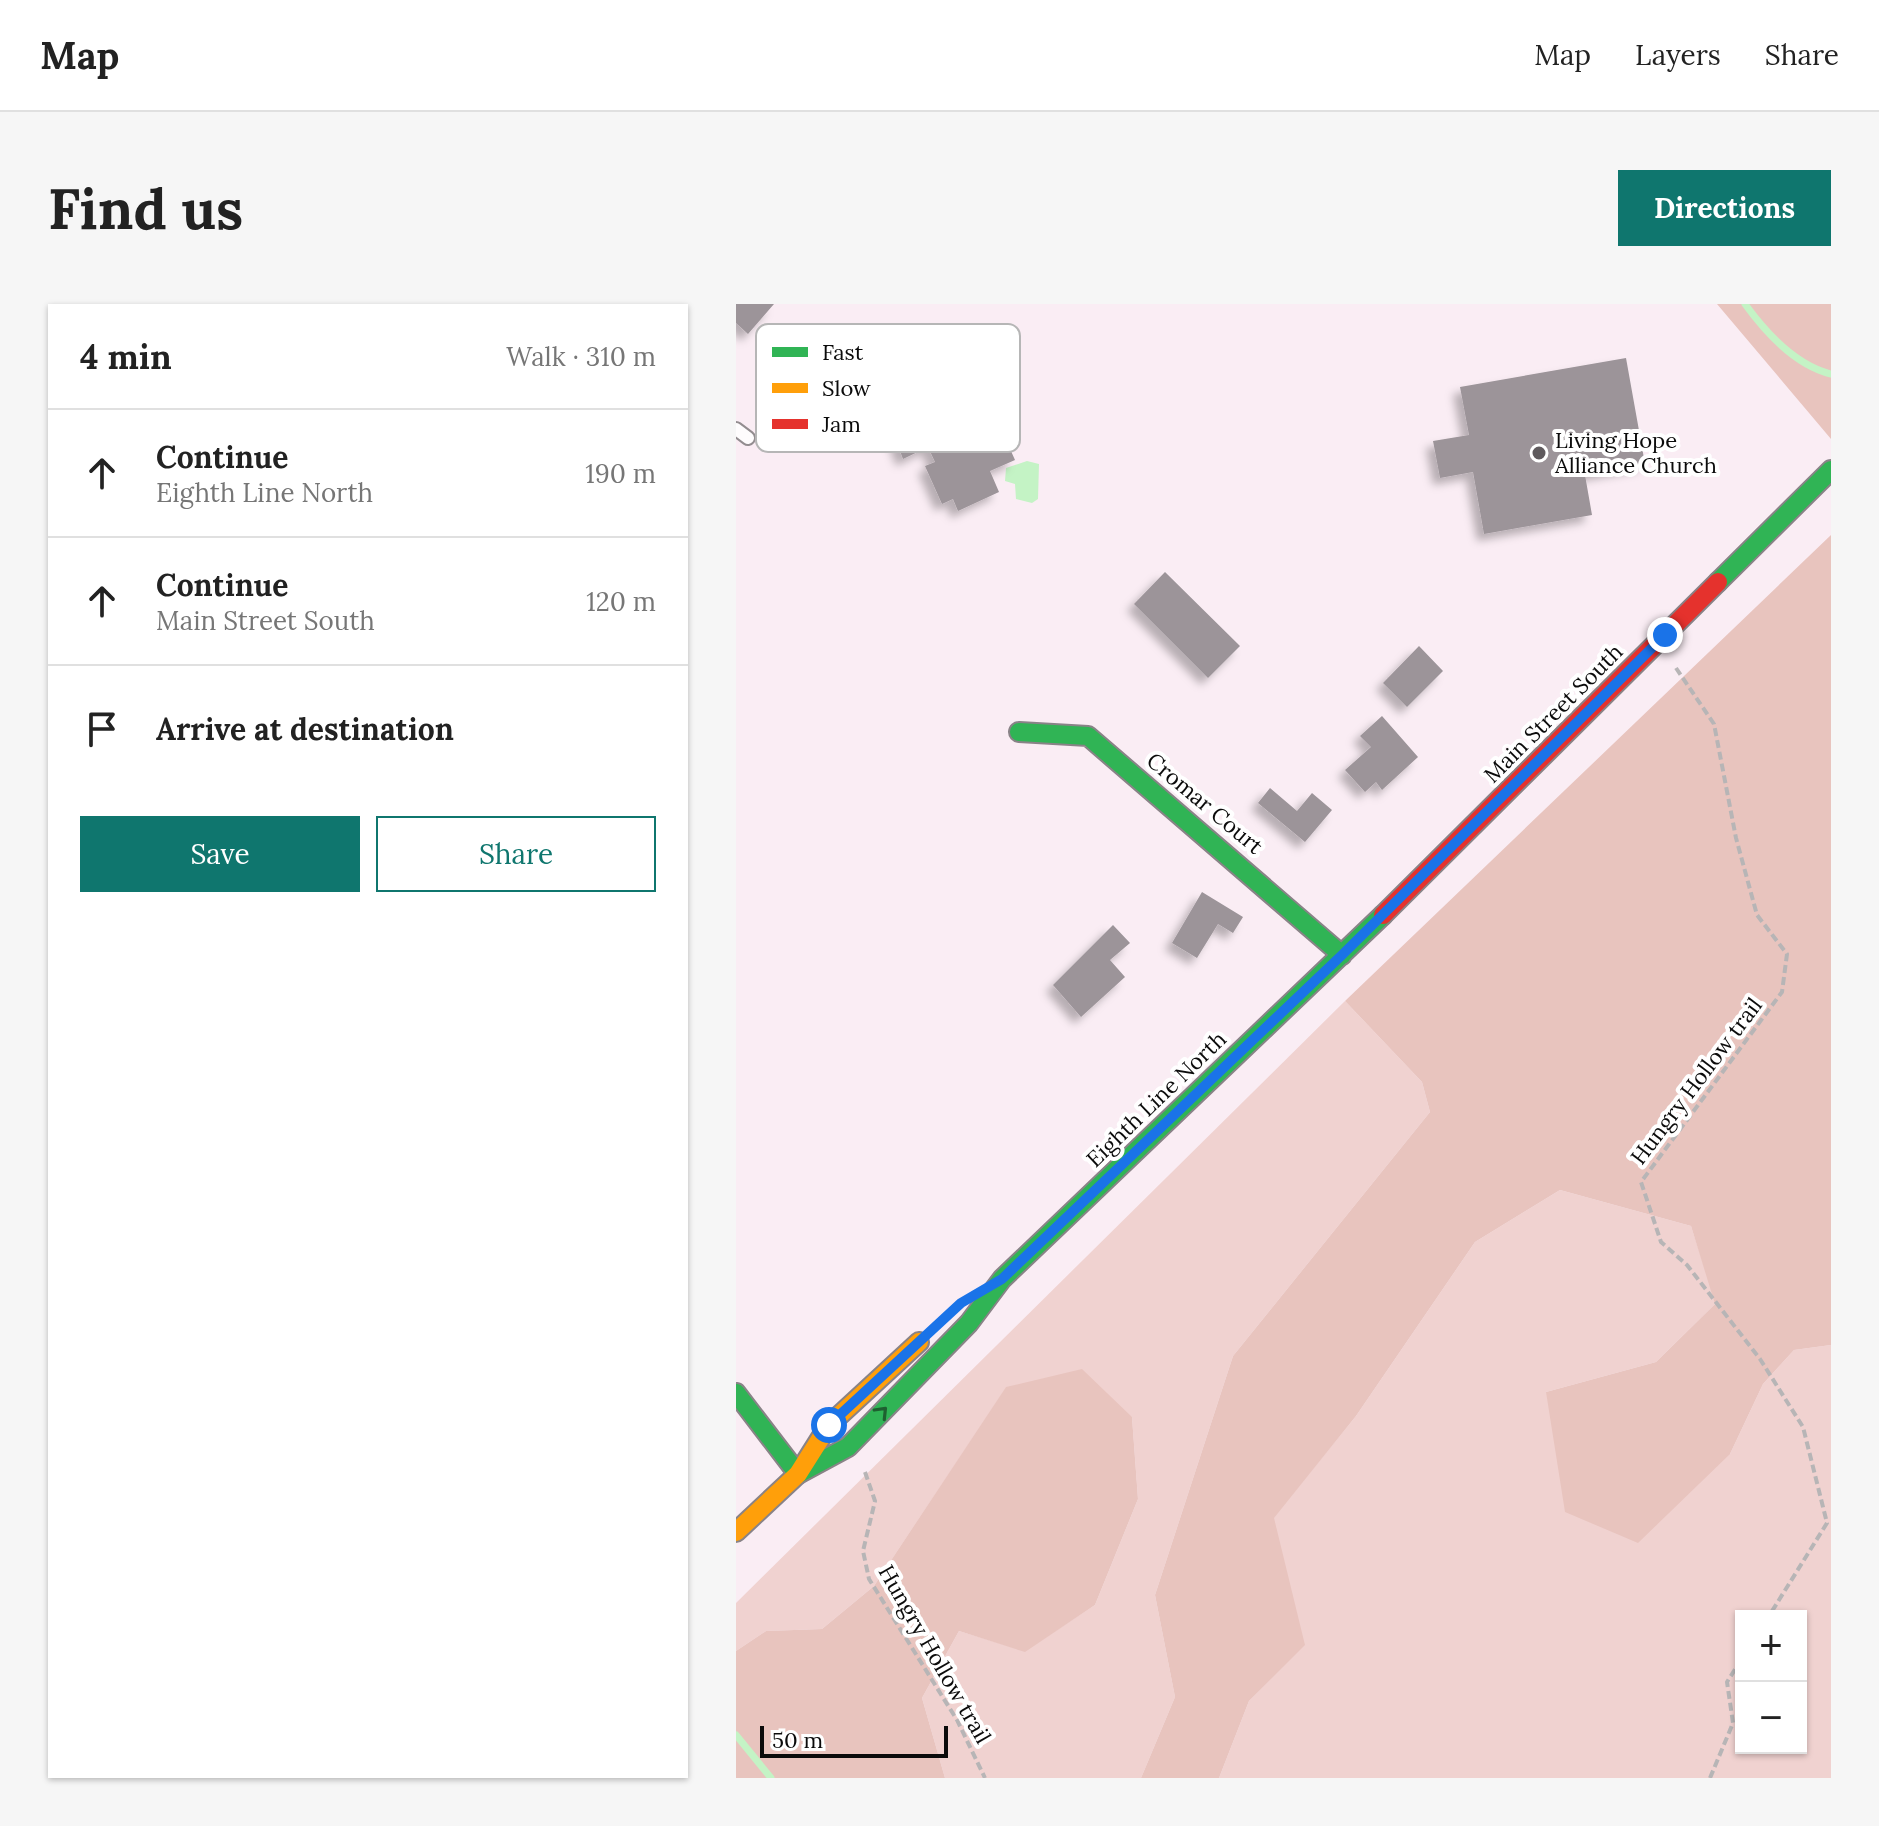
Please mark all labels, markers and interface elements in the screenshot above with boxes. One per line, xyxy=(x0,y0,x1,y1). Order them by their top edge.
text: Map xyxy=(40,31,119,79)
text: Map xyxy=(1534,37,1591,73)
text: Layers xyxy=(1635,37,1721,73)
text: Share xyxy=(1765,37,1839,73)
button: Directions xyxy=(1618,170,1831,246)
text: Find us xyxy=(48,173,243,244)
legend xyxy=(756,324,1020,452)
text: 4 min xyxy=(80,335,172,378)
text: Fast xyxy=(822,338,864,366)
text: Walk · 310 m xyxy=(506,340,656,373)
text: Slow xyxy=(822,374,871,402)
text: Jam xyxy=(821,410,861,438)
place label: Living Hope Alliance Church xyxy=(1554,426,1717,479)
text: Continue xyxy=(156,438,288,476)
marker: Living Hope Alliance Church xyxy=(1530,444,1548,462)
icon: ahead xyxy=(80,451,124,495)
text: 190 m xyxy=(585,457,656,490)
text: Eighth Line North xyxy=(156,476,373,509)
text: Continue xyxy=(156,566,288,604)
icon: ahead xyxy=(80,579,124,623)
text: 120 m xyxy=(586,585,656,618)
text: Main Street South xyxy=(156,604,375,637)
route end xyxy=(1647,617,1683,653)
street label: Main Street South xyxy=(1478,638,1628,788)
icon: arrive xyxy=(80,707,124,751)
text: Arrive at destination xyxy=(156,710,454,748)
street label: Cromar Court xyxy=(1141,746,1269,860)
button: Save xyxy=(80,816,360,892)
button: Share xyxy=(376,816,656,892)
street label: Hungry Hollow trail xyxy=(1624,992,1768,1170)
street label: Eighth Line North xyxy=(1080,1025,1232,1173)
route start xyxy=(811,1407,847,1443)
one-way arrow xyxy=(873,1407,888,1421)
street label: Hungry Hollow trail xyxy=(872,1560,998,1748)
map controls xyxy=(1735,1610,1807,1754)
button: + xyxy=(1735,1610,1807,1682)
button: − xyxy=(1735,1682,1807,1754)
scale bar xyxy=(760,1722,948,1758)
text: 50 m xyxy=(772,1726,823,1754)

